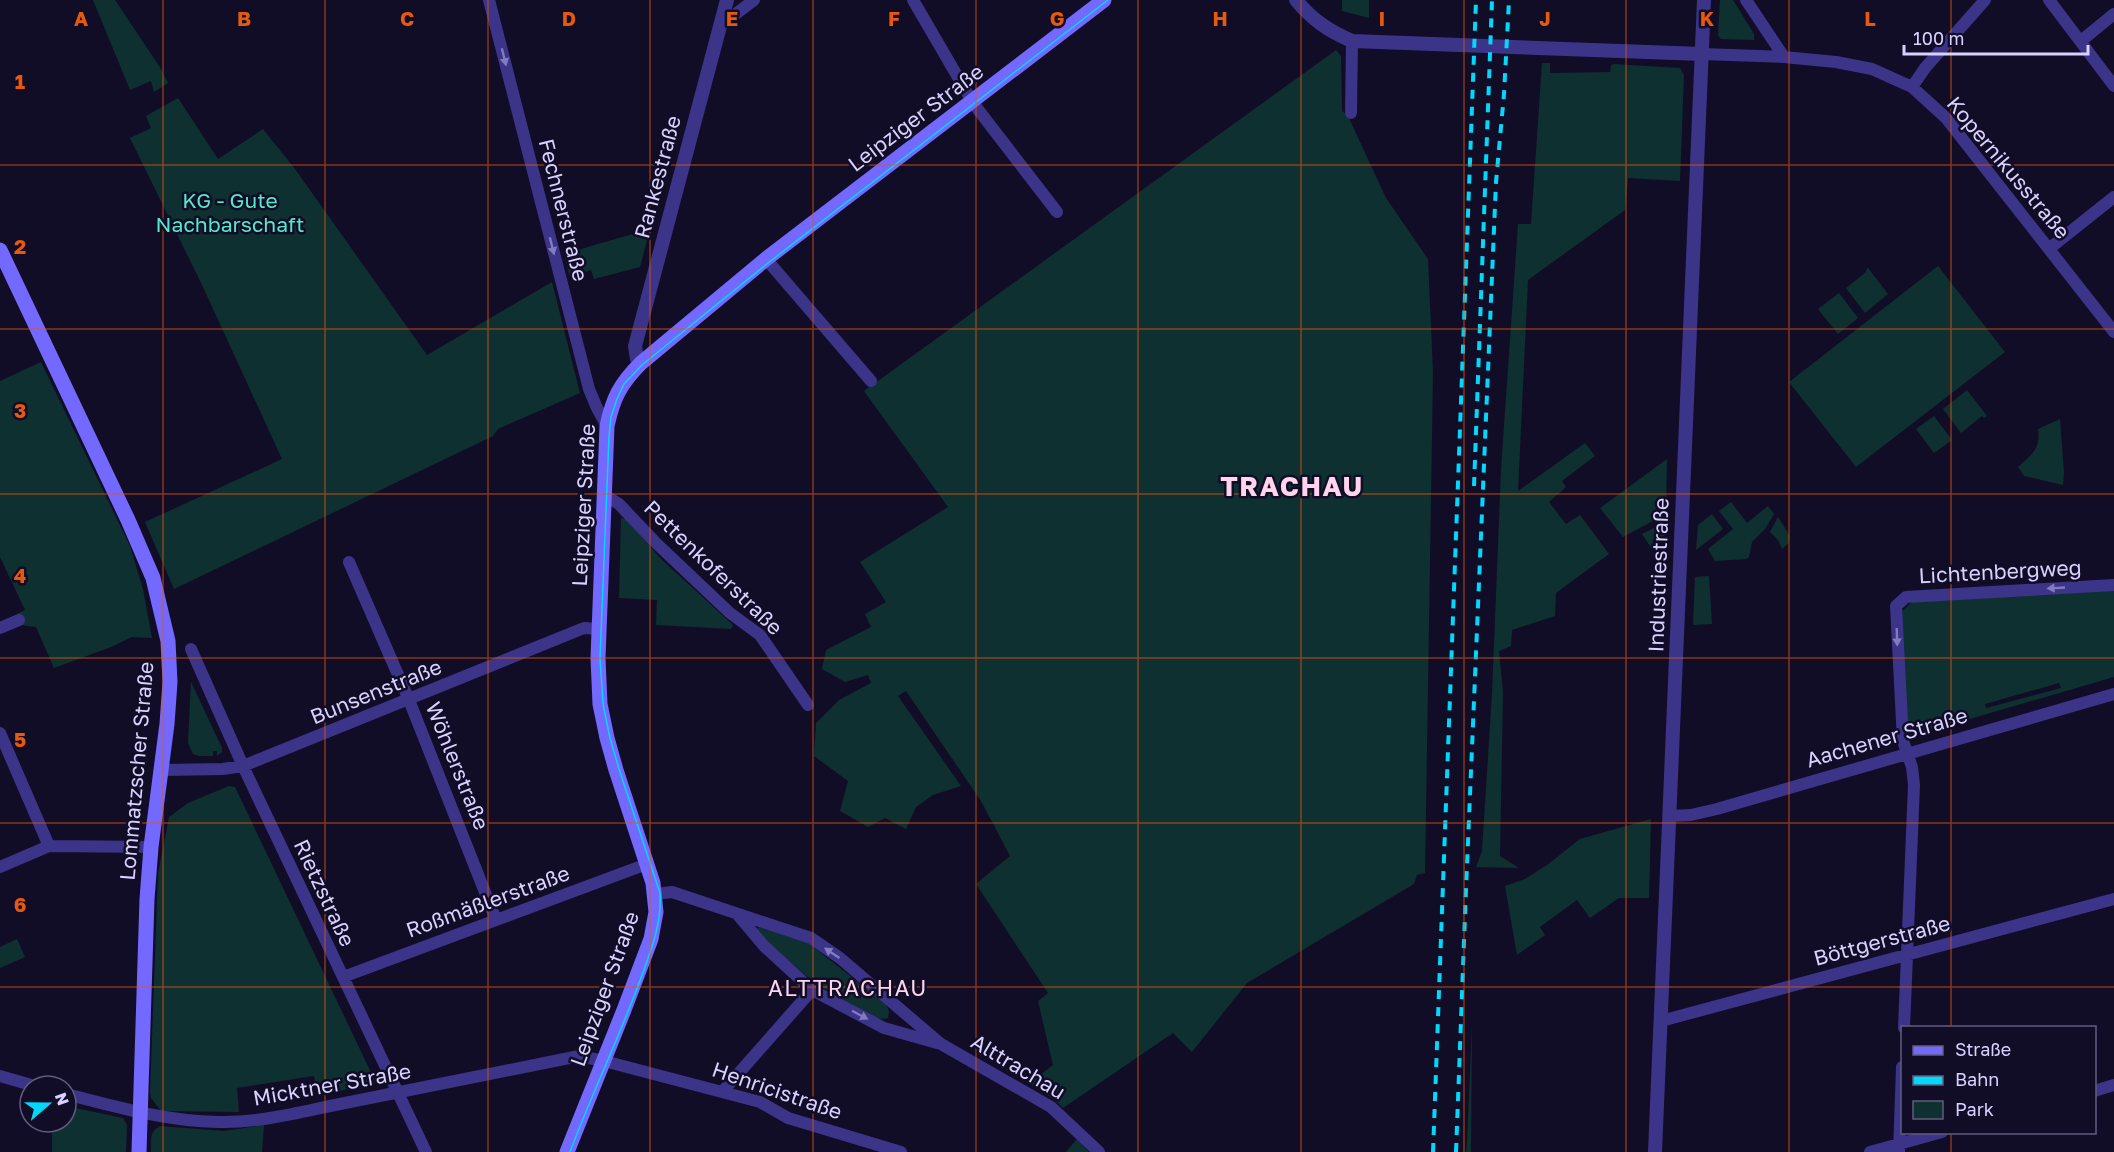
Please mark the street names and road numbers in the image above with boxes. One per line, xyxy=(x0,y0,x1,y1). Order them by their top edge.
street label: Leipziger Straße xyxy=(842,58,988,177)
street label: Kopernikusstraße xyxy=(1942,91,2076,244)
street label: Rankestraße xyxy=(628,112,686,241)
street label: Fechnerstraße xyxy=(534,136,594,284)
street label: Leipziger Straße xyxy=(566,423,600,587)
street label: Pettenkoferstraße xyxy=(639,494,788,640)
street label: Industriestraße xyxy=(1642,497,1674,653)
street label: Lichtenbergweg xyxy=(1918,554,2082,588)
street label: Bunsenstraße xyxy=(306,653,445,729)
street label: Lommatzscher Straße xyxy=(113,660,159,881)
street label: Wöhlerstraße xyxy=(421,698,495,833)
street label: Aachener Straße xyxy=(1803,702,1970,773)
street label: Rietzstraße xyxy=(289,835,361,950)
street label: Roßmäßlerstraße xyxy=(402,859,573,943)
street label: Leipziger Straße xyxy=(564,908,644,1070)
street label: Böttgerstraße xyxy=(1811,909,1953,971)
street label: Alttrachau xyxy=(967,1028,1070,1104)
street label: Henricistraße xyxy=(709,1056,846,1124)
street label: Micktner Straße xyxy=(251,1057,413,1111)

